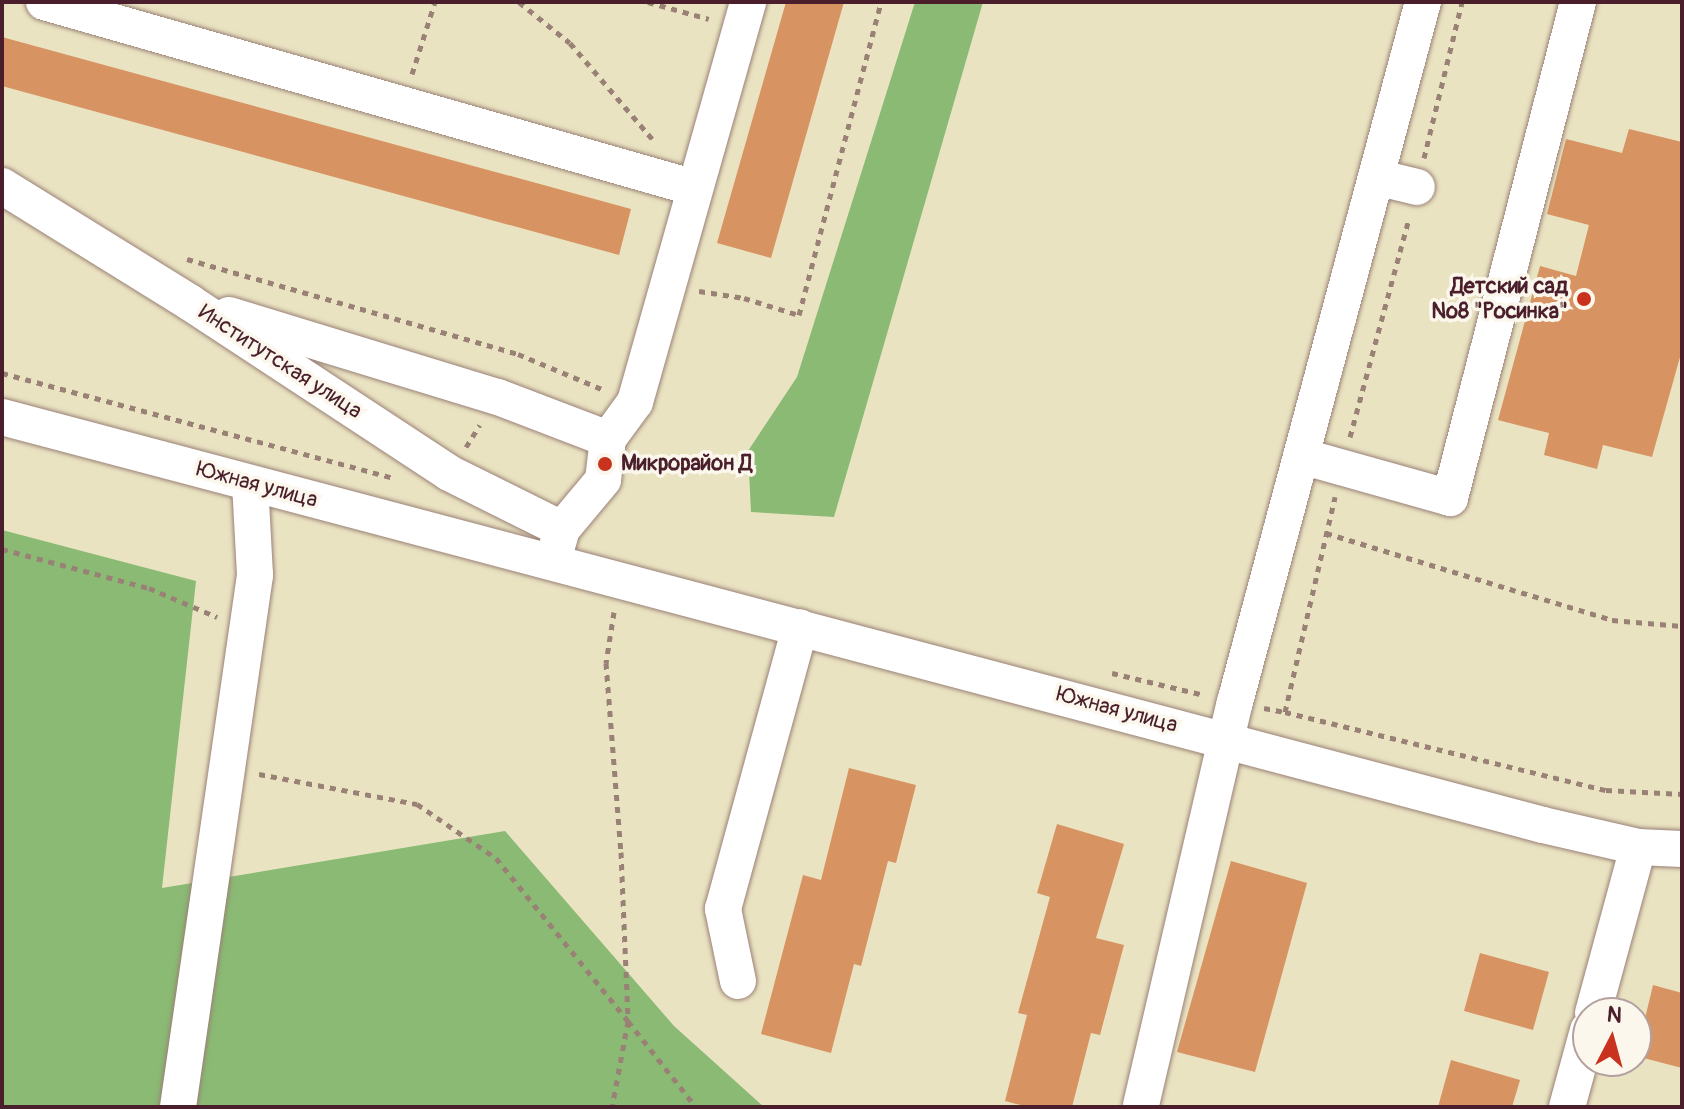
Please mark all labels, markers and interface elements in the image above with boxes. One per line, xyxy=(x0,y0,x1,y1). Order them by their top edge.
place label: Детский сад №8 "Росинка" xyxy=(1431,273,1568,324)
marker: Детский сад №8 "Росинка" xyxy=(1575,290,1593,308)
street label: Институтская улица xyxy=(193,299,367,425)
place label: Микрорайон Д xyxy=(621,451,752,477)
marker: Микрорайон Д xyxy=(596,455,614,473)
street label: Южная улица xyxy=(194,456,320,514)
street label: Южная улица xyxy=(1054,681,1180,739)
north arrow xyxy=(1572,997,1652,1077)
text: N xyxy=(1605,1000,1623,1030)

